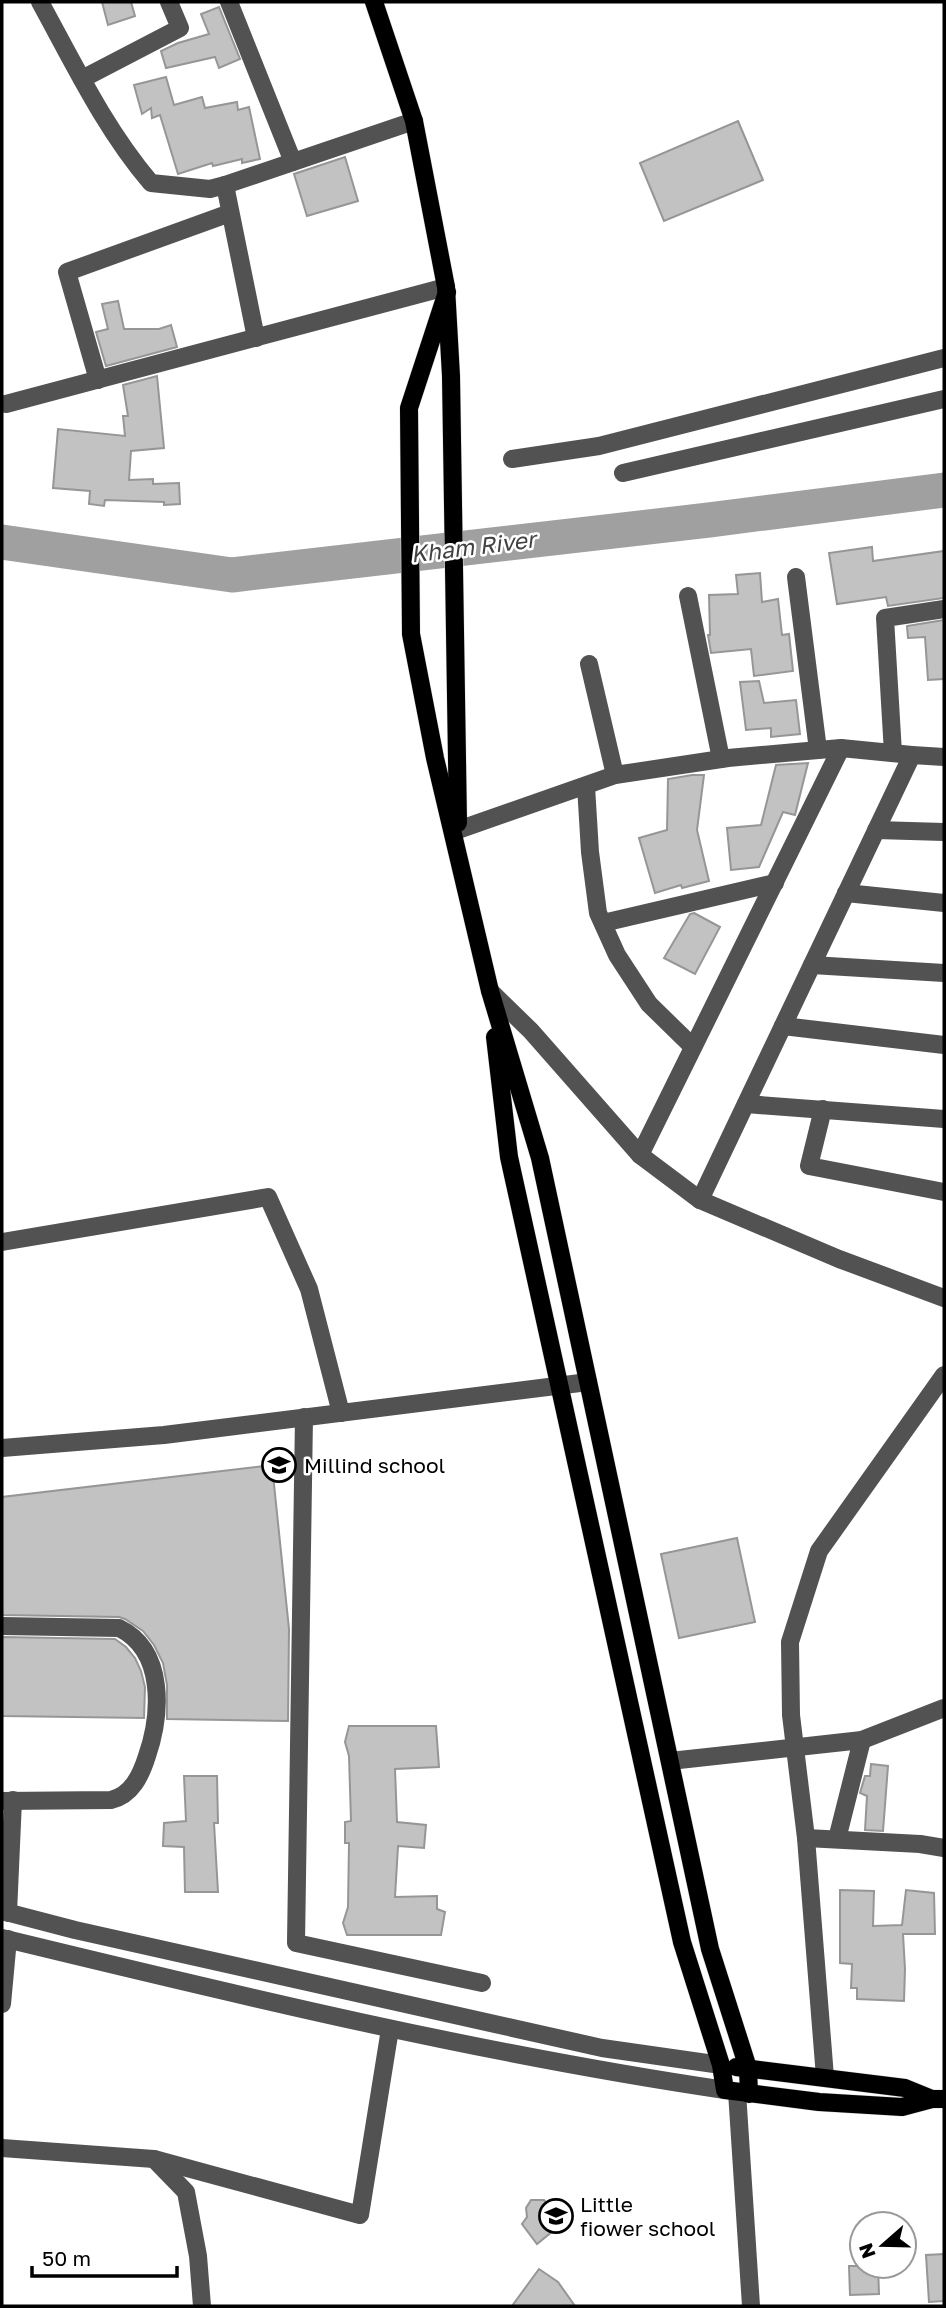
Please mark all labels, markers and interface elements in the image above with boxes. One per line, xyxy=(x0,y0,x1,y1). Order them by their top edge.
water label: Kham River xyxy=(409,524,540,568)
school or university icon: Millind school xyxy=(260,1446,298,1484)
place label: Millind school xyxy=(304,1452,445,1478)
place label: Little fiower school xyxy=(580,2191,716,2241)
school or university icon: Little fiower school xyxy=(537,2197,575,2235)
north arrow xyxy=(848,2210,918,2280)
scale bar xyxy=(32,2234,177,2278)
text: N xyxy=(853,2240,880,2262)
text: 50 m xyxy=(42,2245,91,2271)

